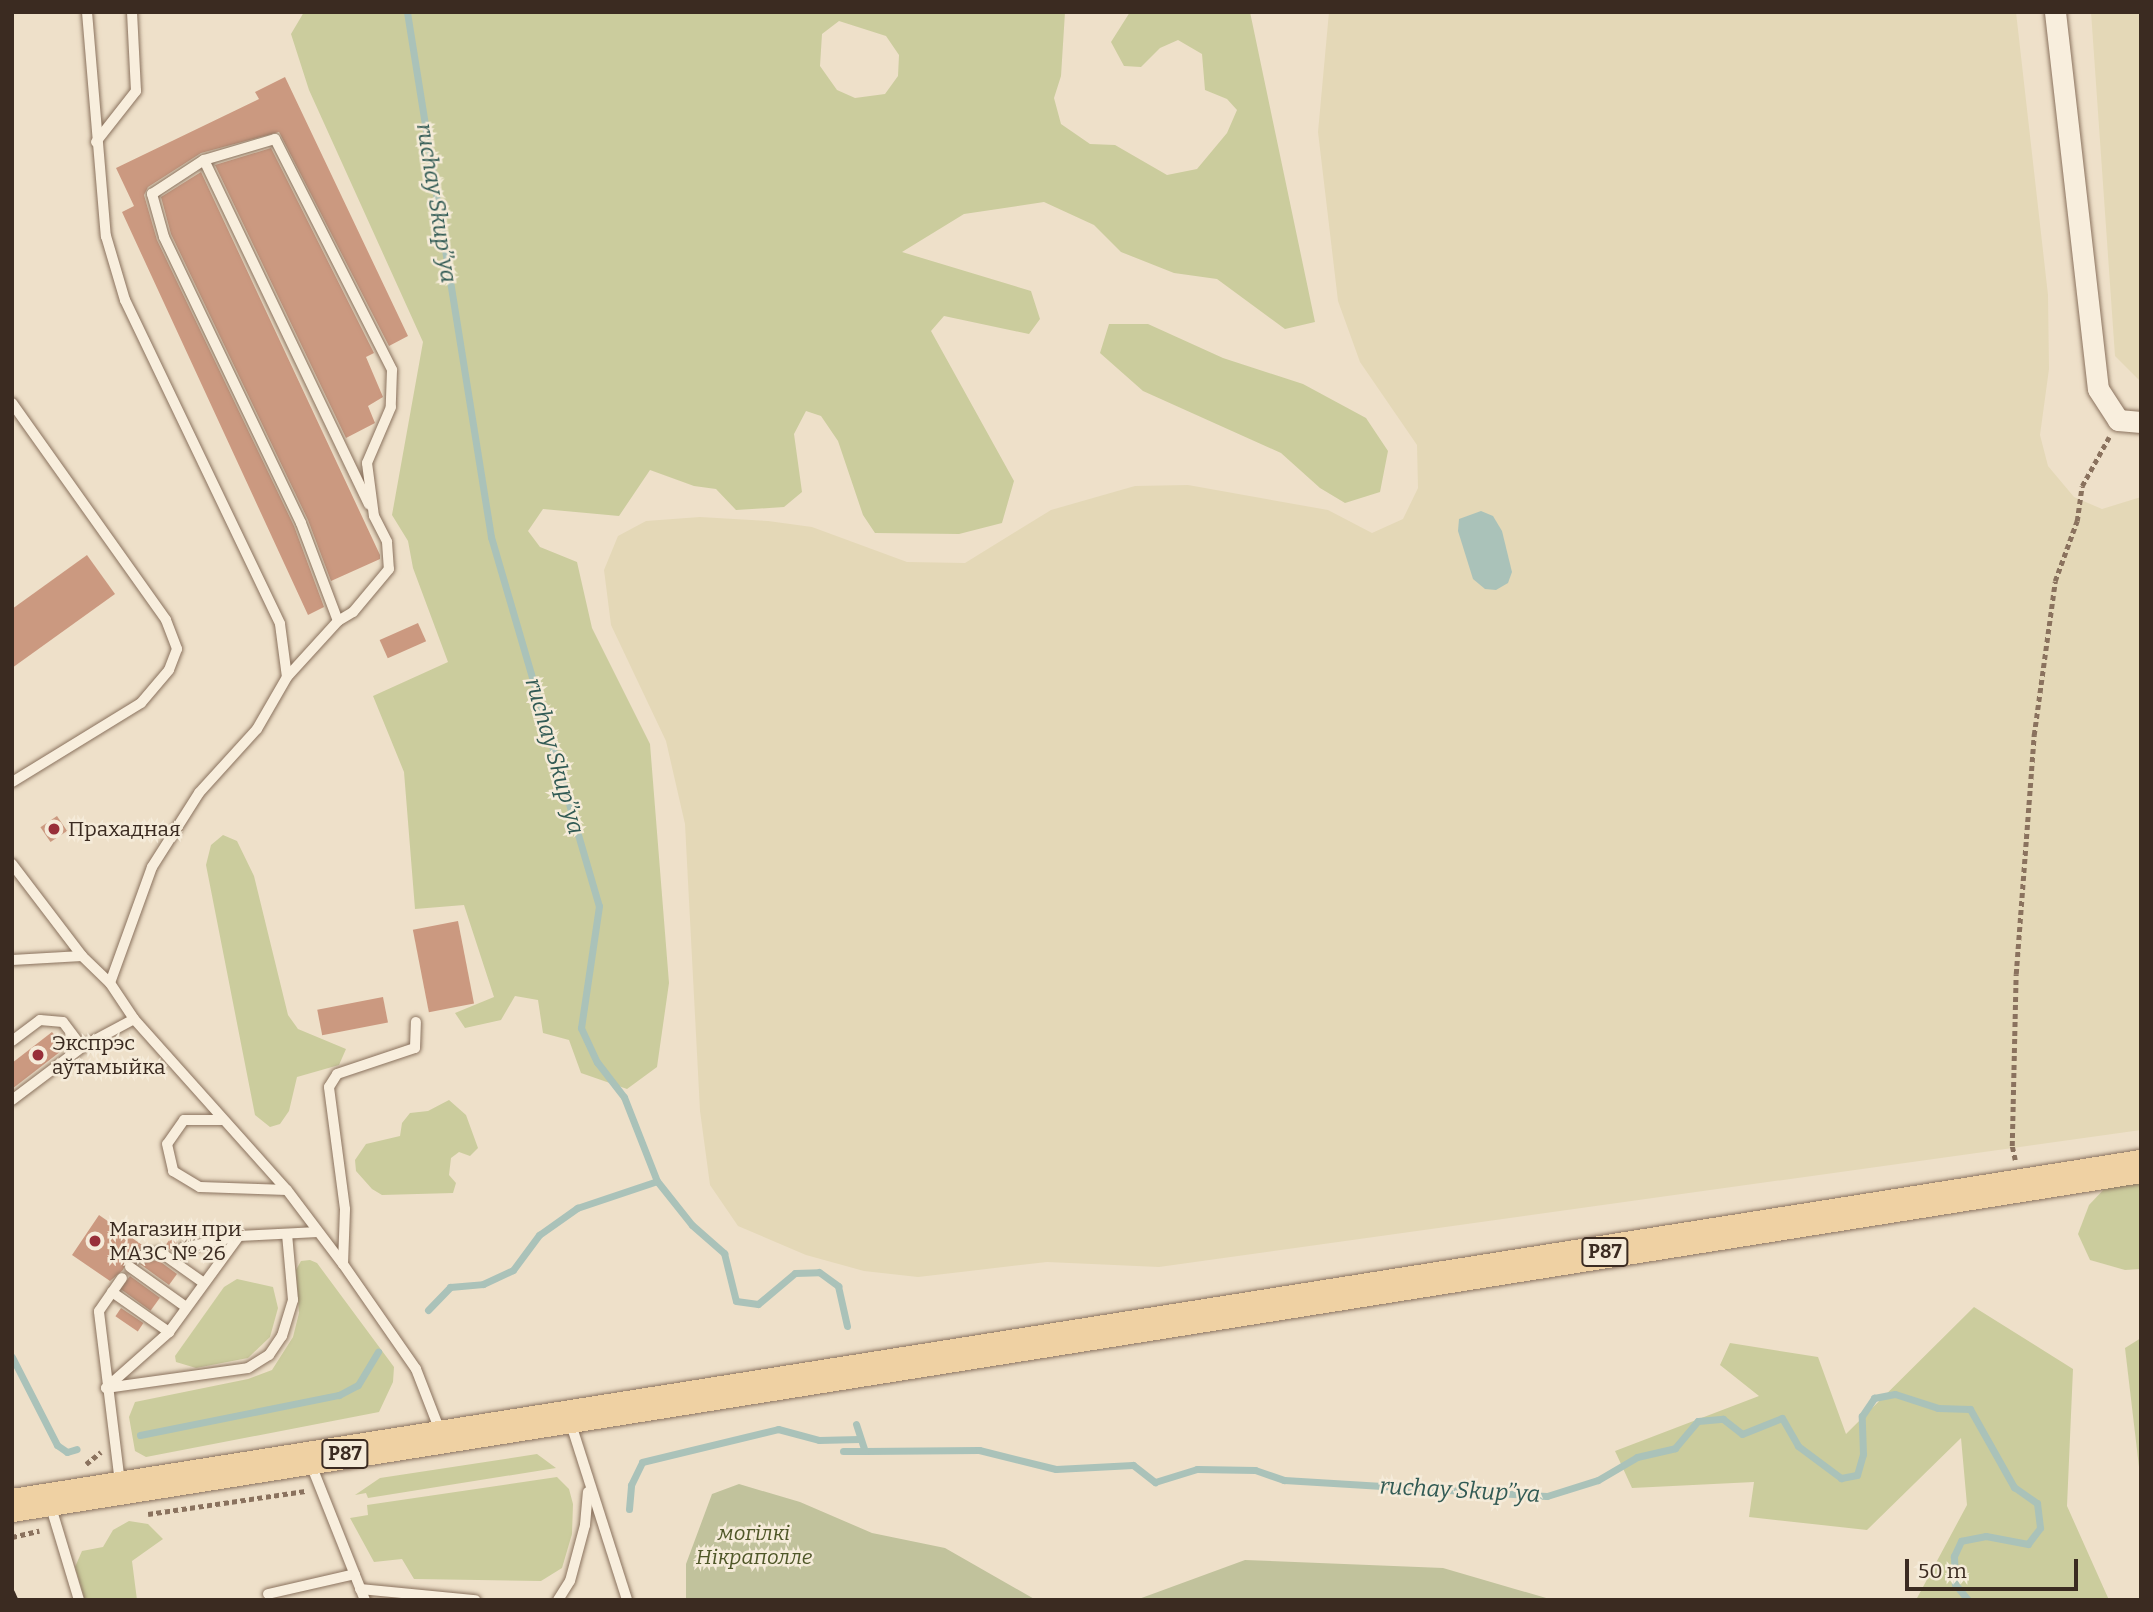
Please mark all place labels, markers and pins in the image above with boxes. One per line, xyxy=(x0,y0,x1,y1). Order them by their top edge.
place label: Прахадная xyxy=(68,816,181,842)
marker: Прахадная xyxy=(46,821,62,837)
place label: Экспрэс аўтамыйка xyxy=(52,1030,165,1080)
marker: Экспрэс аўтамыйка xyxy=(30,1047,46,1063)
place label: Магазин при МАЗС № 26 xyxy=(109,1216,242,1266)
marker: Магазин при МАЗС № 26 xyxy=(87,1233,103,1249)

